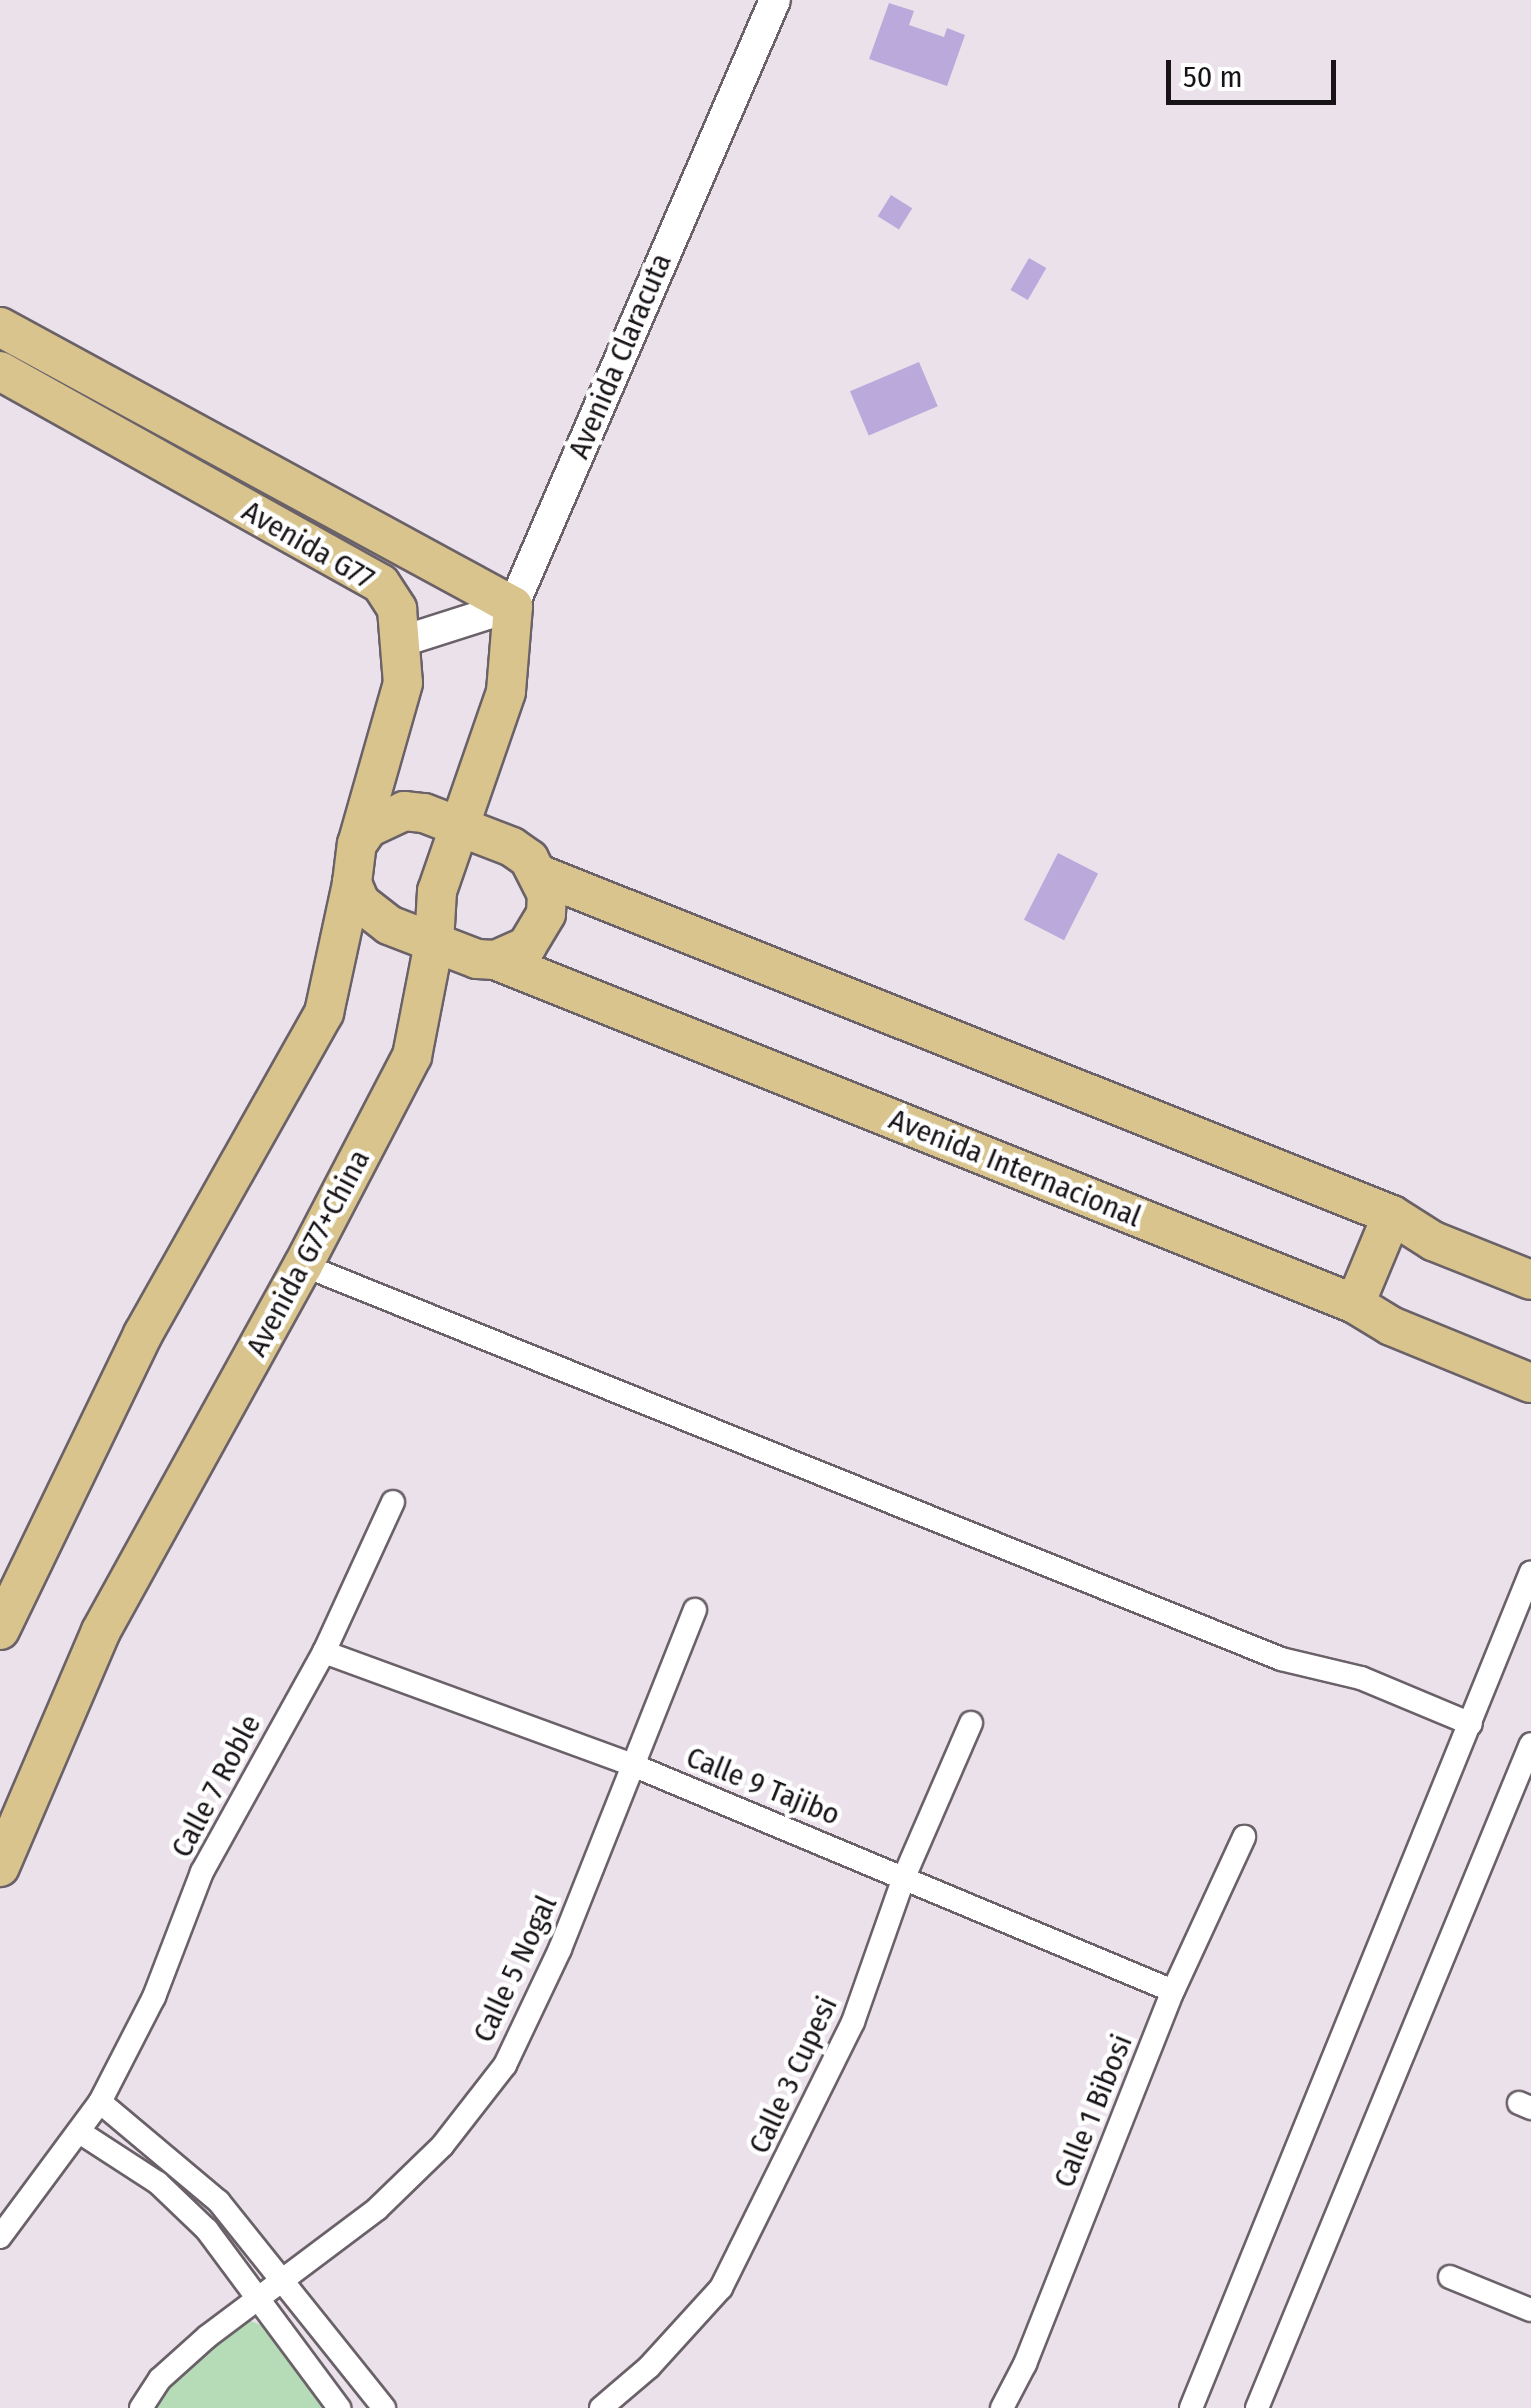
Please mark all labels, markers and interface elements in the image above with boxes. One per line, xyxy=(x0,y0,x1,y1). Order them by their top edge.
scale bar xyxy=(1171,40,1341,102)
text: 50 m xyxy=(1183,59,1243,95)
street label: Avenida Claracuta xyxy=(561,248,679,464)
street label: Avenida G77 xyxy=(236,493,380,597)
street label: Avenida Internacional xyxy=(884,1101,1146,1235)
street label: Avenida G77+China xyxy=(238,1144,378,1362)
street label: Calle 7 Roble xyxy=(163,1709,269,1863)
street label: Calle 9 Tajibo xyxy=(681,1739,845,1833)
street label: Calle 5 Nogal xyxy=(465,1890,565,2048)
street label: Calle 3 Cupesi xyxy=(741,1991,845,2159)
street label: Calle 1 Bibosi xyxy=(1046,2029,1140,2193)

